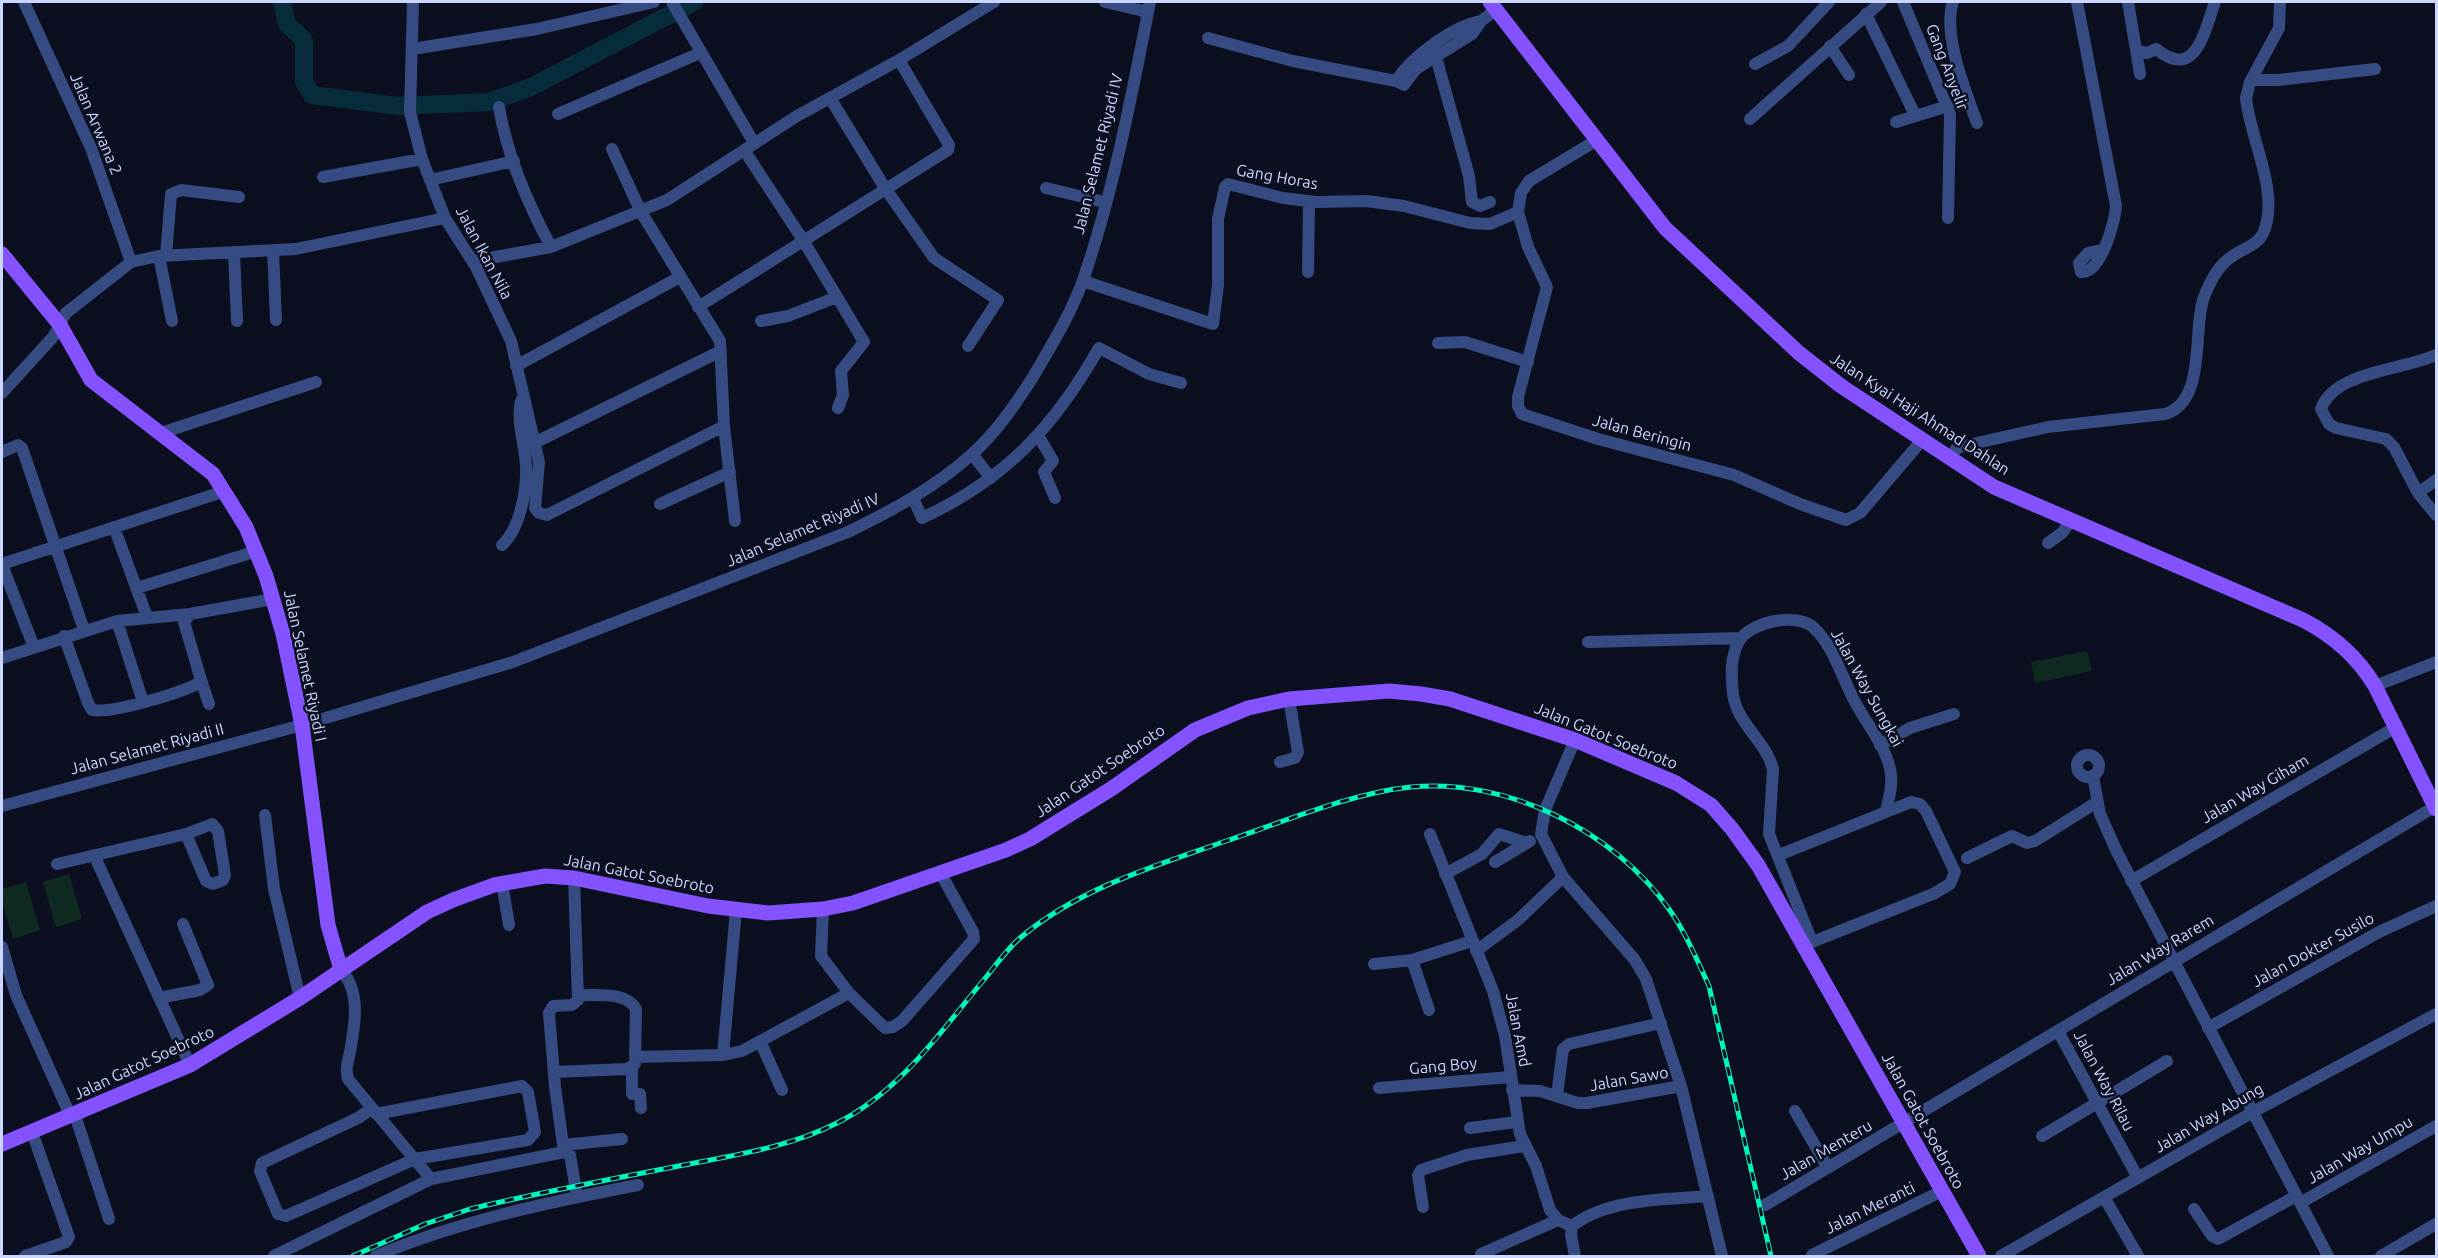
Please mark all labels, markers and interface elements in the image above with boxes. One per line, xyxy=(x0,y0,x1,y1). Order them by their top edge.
street label: Gang Anyelir xyxy=(1922,21,1972,113)
street label: Jalan Arwana 2 xyxy=(66,70,126,178)
street label: Jalan Selamet Riyadi IV xyxy=(1069,72,1127,236)
street label: Gang Horas xyxy=(1235,160,1319,194)
street label: Jalan Ikan Nila xyxy=(452,203,516,303)
street label: Jalan Kyai Haji Ahmad Dahlan xyxy=(1827,349,2013,479)
street label: Jalan Beringin xyxy=(1590,411,1694,455)
street label: Jalan Selamet Riyadi IV xyxy=(724,489,882,571)
street label: Jalan Selamet Riyadi I xyxy=(280,589,330,743)
street label: Jalan Way Sungkai xyxy=(1827,626,1907,750)
street label: Jalan Gatot Soebroto xyxy=(1532,698,1680,774)
street label: Jalan Selamet Riyadi II xyxy=(68,719,226,779)
street label: Jalan Gatot Soebroto xyxy=(1031,720,1169,822)
street label: Jalan Way Giham xyxy=(2198,750,2312,828)
street label: Jalan Gatot Soebroto xyxy=(562,850,716,898)
street label: Jalan Dokter Susilo xyxy=(2249,908,2377,992)
street label: Jalan Way Rarem xyxy=(2103,910,2217,990)
street label: Jalan Amd xyxy=(1501,991,1535,1069)
street label: Jalan Gatot Soebroto xyxy=(71,1022,217,1104)
street label: Jalan Way Rilau xyxy=(2069,1028,2139,1134)
street label: Jalan Gatot Soebroto xyxy=(1878,1050,1968,1192)
street label: Gang Boy xyxy=(1408,1053,1478,1079)
street label: Jalan Sawo xyxy=(1588,1063,1670,1095)
street label: Jalan Way Abung xyxy=(2151,1079,2267,1157)
street label: Jalan Way Umpu xyxy=(2304,1112,2416,1188)
street label: Jalan Menteru xyxy=(1776,1116,1876,1184)
street label: Jalan Meranti xyxy=(1822,1178,1918,1238)

